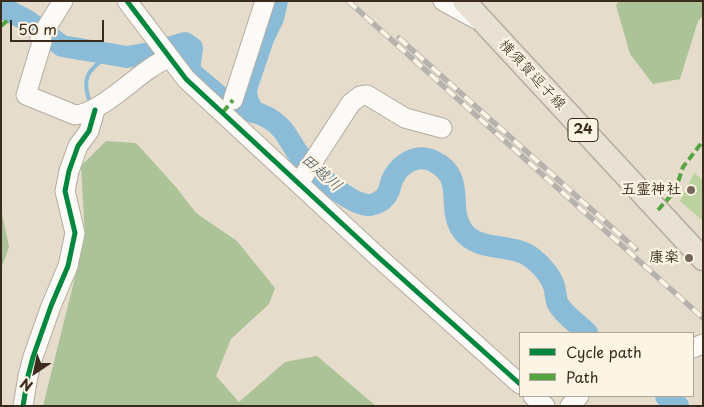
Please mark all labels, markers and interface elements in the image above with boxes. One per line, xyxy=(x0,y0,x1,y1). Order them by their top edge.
scale bar xyxy=(12,10,106,42)
text: 50 m xyxy=(18,17,57,40)
street label: 横須賀逗子線 xyxy=(495,36,569,114)
road number: 24 xyxy=(568,118,598,142)
water label: 田越川 xyxy=(297,150,345,196)
place label: 五霊神社 xyxy=(621,181,681,199)
marker: 五霊神社 xyxy=(685,184,697,196)
place label: 康楽 xyxy=(649,249,679,267)
marker: 康楽 xyxy=(683,252,695,264)
legend xyxy=(519,332,694,397)
text: Cycle path xyxy=(566,340,642,363)
north arrow xyxy=(10,347,60,397)
text: Path xyxy=(566,365,598,388)
text: N xyxy=(16,373,37,397)

